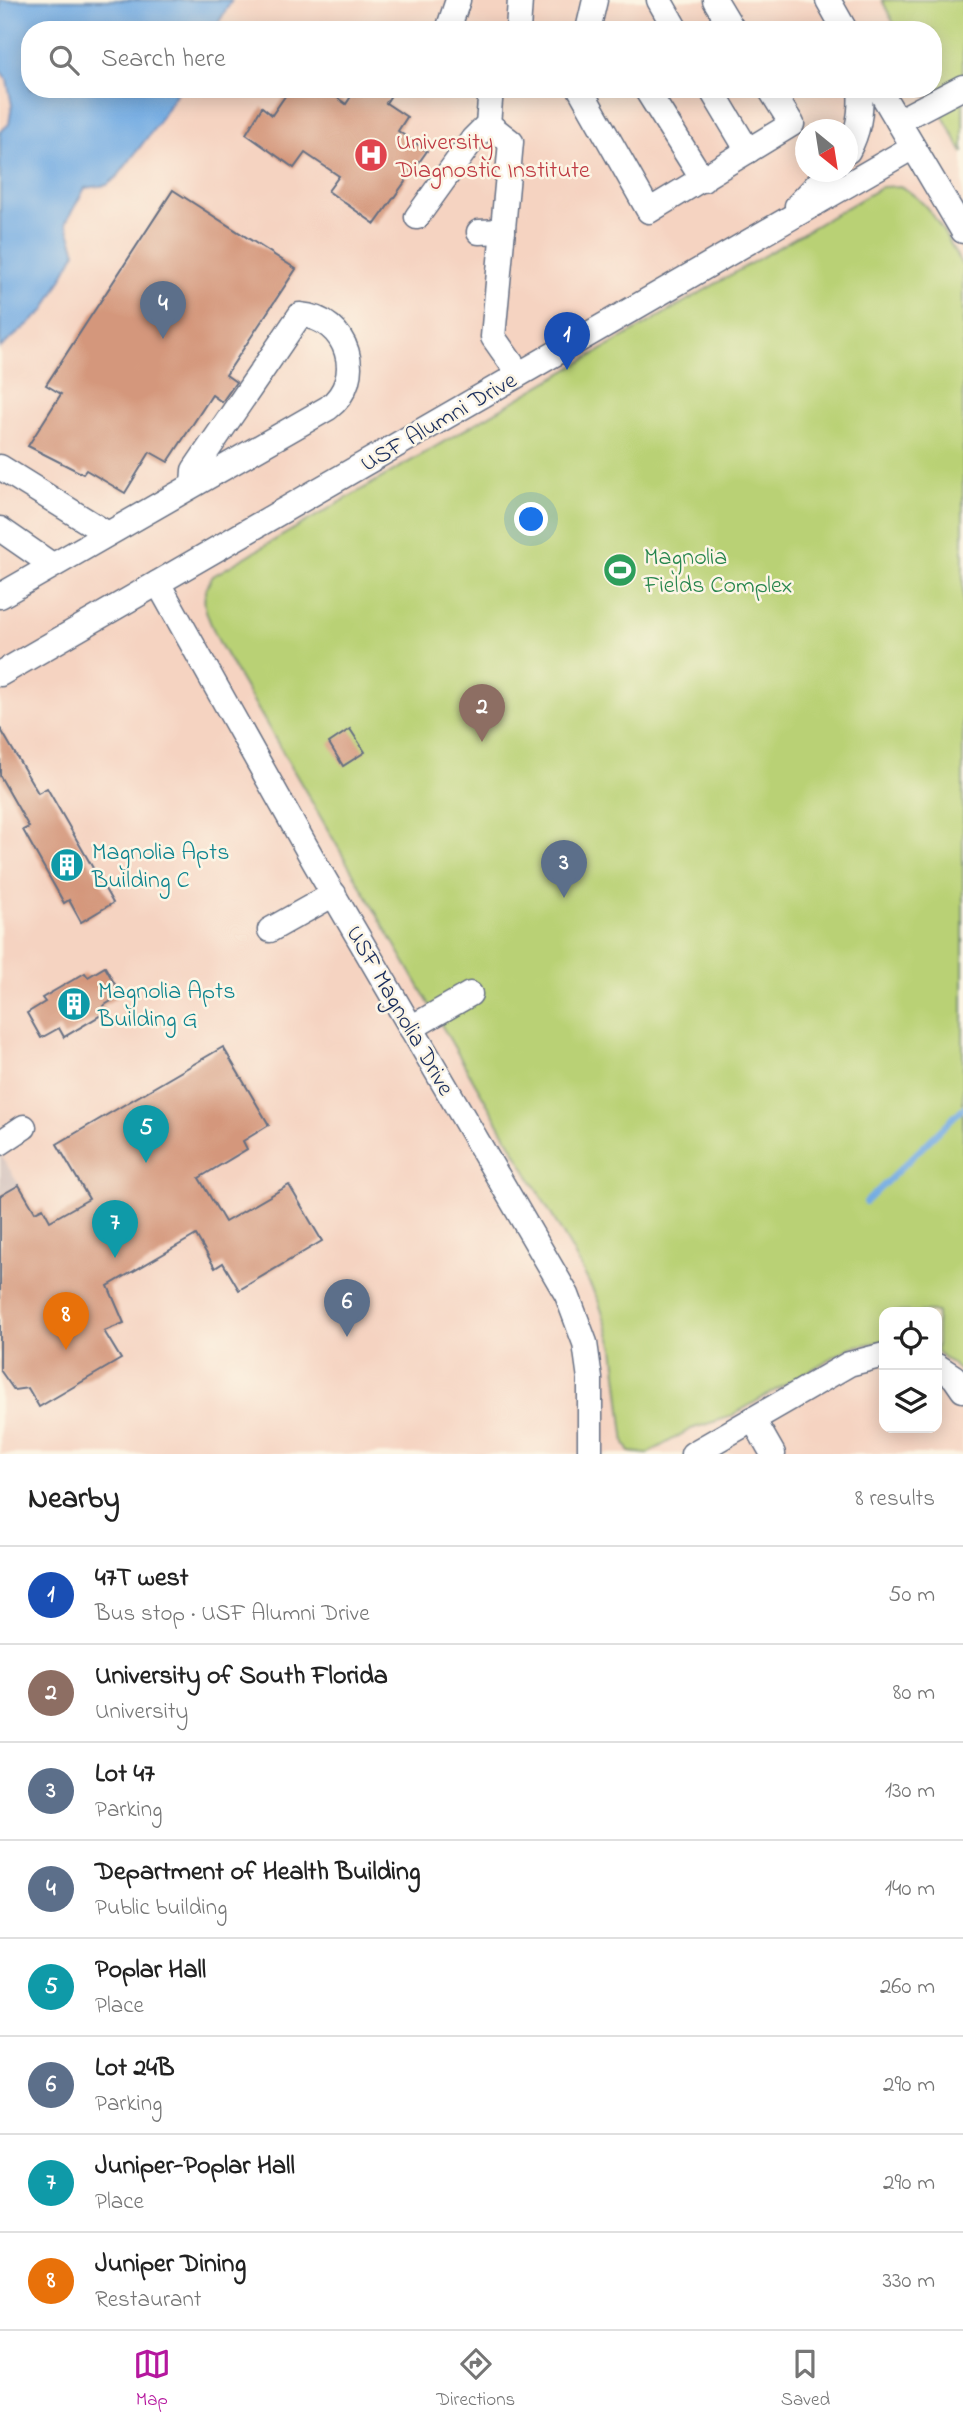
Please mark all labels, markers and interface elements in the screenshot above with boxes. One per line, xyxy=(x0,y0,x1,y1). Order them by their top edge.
search box xyxy=(21,21,942,98)
icon: search xyxy=(45,41,83,79)
text: Search here xyxy=(101,41,226,79)
north arrow xyxy=(795,119,858,182)
place label: University Diagnostic Institute xyxy=(395,126,590,189)
hospital icon: University Diagnostic Institute xyxy=(352,136,390,174)
pin: 4 xyxy=(140,281,186,339)
pin: 1 xyxy=(544,312,590,370)
street label: USF Alumni Drive xyxy=(355,364,524,482)
your location xyxy=(514,502,548,536)
place label: Magnolia Fields Complex xyxy=(643,541,793,604)
sports icon: Magnolia Fields Complex xyxy=(601,551,639,589)
pin: 2 xyxy=(459,684,505,742)
place label: Magnolia Apts Building C xyxy=(91,836,229,899)
pin: 3 xyxy=(541,840,587,898)
building icon: Magnolia Apts Building C xyxy=(48,846,86,884)
street label: USF Magnolia Drive xyxy=(336,920,462,1103)
place label: Magnolia Apts Building G xyxy=(97,975,235,1038)
building icon: Magnolia Apts Building G xyxy=(55,985,93,1023)
pin: 5 xyxy=(123,1105,169,1163)
pin: 7 xyxy=(92,1200,138,1258)
pin: 6 xyxy=(324,1279,370,1337)
pin: 8 xyxy=(43,1292,89,1350)
map controls xyxy=(879,1307,942,1433)
button: locate xyxy=(879,1307,942,1370)
button: layers xyxy=(879,1370,942,1433)
text: Nearby xyxy=(28,1478,120,1522)
text: 8 results xyxy=(855,1483,935,1516)
text: 47T west xyxy=(95,1560,189,1598)
text: 1 xyxy=(47,1579,55,1612)
text: 50 m xyxy=(888,1579,935,1612)
text: Bus stop · USF Alumni Drive xyxy=(95,1598,370,1631)
text: University of South Florida xyxy=(95,1658,388,1696)
text: 2 xyxy=(45,1677,57,1710)
text: 80 m xyxy=(893,1677,935,1710)
text: University xyxy=(95,1696,188,1729)
text: Lot 47 xyxy=(95,1756,155,1794)
text: 3 xyxy=(46,1775,56,1808)
text: 130 m xyxy=(885,1775,935,1808)
text: Parking xyxy=(95,1794,162,1827)
text: Department of Health Building xyxy=(95,1854,421,1892)
text: 4 xyxy=(46,1873,56,1906)
text: 140 m xyxy=(885,1873,935,1906)
text: Public building xyxy=(95,1892,227,1925)
text: Poplar Hall xyxy=(95,1952,206,1990)
text: 5 xyxy=(44,1971,58,2004)
text: 260 m xyxy=(880,1971,935,2004)
text: Place xyxy=(95,1990,144,2023)
text: Lot 24B xyxy=(95,2050,175,2088)
text: 6 xyxy=(46,2069,56,2102)
text: 290 m xyxy=(883,2069,935,2102)
text: Parking xyxy=(95,2088,162,2121)
text: Juniper-Poplar Hall xyxy=(95,2148,295,2186)
text: 7 xyxy=(46,2167,56,2200)
text: 290 m xyxy=(883,2167,935,2200)
text: Place xyxy=(95,2186,144,2219)
text: Juniper Dining xyxy=(95,2246,246,2284)
text: 8 xyxy=(47,2265,55,2298)
text: 330 m xyxy=(882,2265,935,2298)
text: Restaurant xyxy=(95,2284,202,2317)
tab: Map xyxy=(133,2345,171,2414)
tab: Directions xyxy=(436,2345,515,2414)
tab: Saved xyxy=(781,2345,830,2414)

